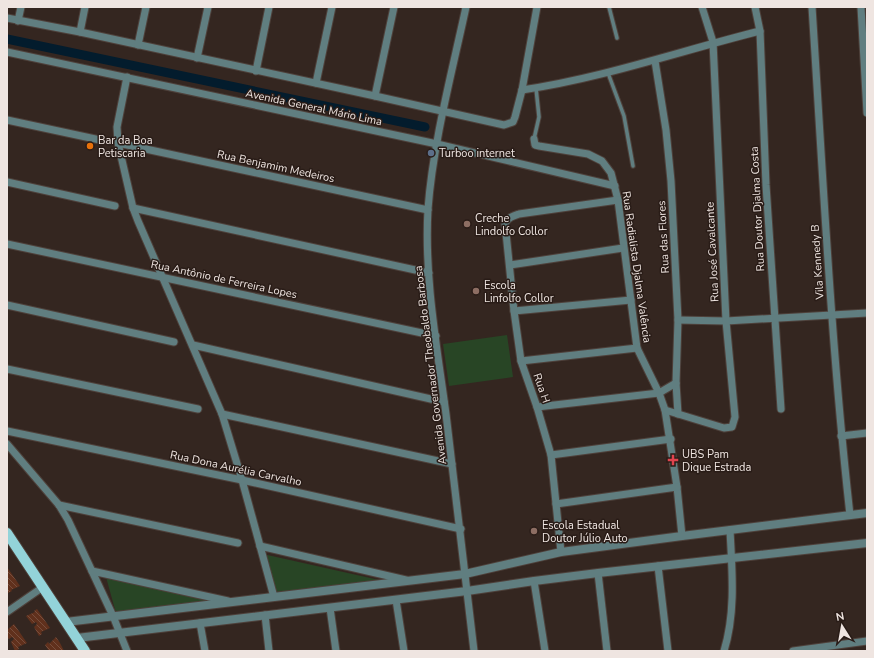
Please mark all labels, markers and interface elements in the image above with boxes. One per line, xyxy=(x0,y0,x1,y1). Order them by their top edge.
street label: Avenida General Mário Lima xyxy=(244,86,384,129)
place label: Bar da Boa Petiscaria xyxy=(98,133,153,161)
marker: Bar da Boa Petiscaria xyxy=(85,141,95,151)
place label: Turboo internet xyxy=(439,146,515,161)
street label: Rua Doutor Djalma Costa xyxy=(747,146,768,272)
street label: Rua Benjamim Medeiros xyxy=(216,147,336,186)
marker: Turboo internet xyxy=(426,148,436,158)
street label: Rua Radialista Djalma Valência xyxy=(618,190,655,344)
street label: Rua das Flores xyxy=(654,200,673,274)
street label: Rua José Cavalcante xyxy=(702,201,723,302)
place label: Creche Lindolfo Collor xyxy=(475,211,548,239)
marker: Creche Lindolfo Collor xyxy=(462,219,472,229)
street label: Vila Kennedy B xyxy=(807,224,828,301)
street label: Rua Antônio de Ferreira Lopes xyxy=(149,257,298,302)
street label: Avenida Governador Theobaldo Barbosa xyxy=(411,264,450,465)
place label: Escola Linfolfo Collor xyxy=(484,278,554,306)
marker: Escola Linfolfo Collor xyxy=(471,286,481,296)
street label: Rua H xyxy=(529,371,554,405)
street label: Rua Dona Aurélia Carvalho xyxy=(169,447,303,490)
place label: UBS Pam Dique Estrada xyxy=(682,447,752,475)
marker: UBS Pam Dique Estrada xyxy=(667,454,679,466)
place label: Escola Estadual Doutor Júlio Auto xyxy=(542,518,628,546)
marker: Escola Estadual Doutor Júlio Auto xyxy=(529,526,539,536)
north arrow xyxy=(822,606,862,646)
text: N xyxy=(835,609,846,625)

